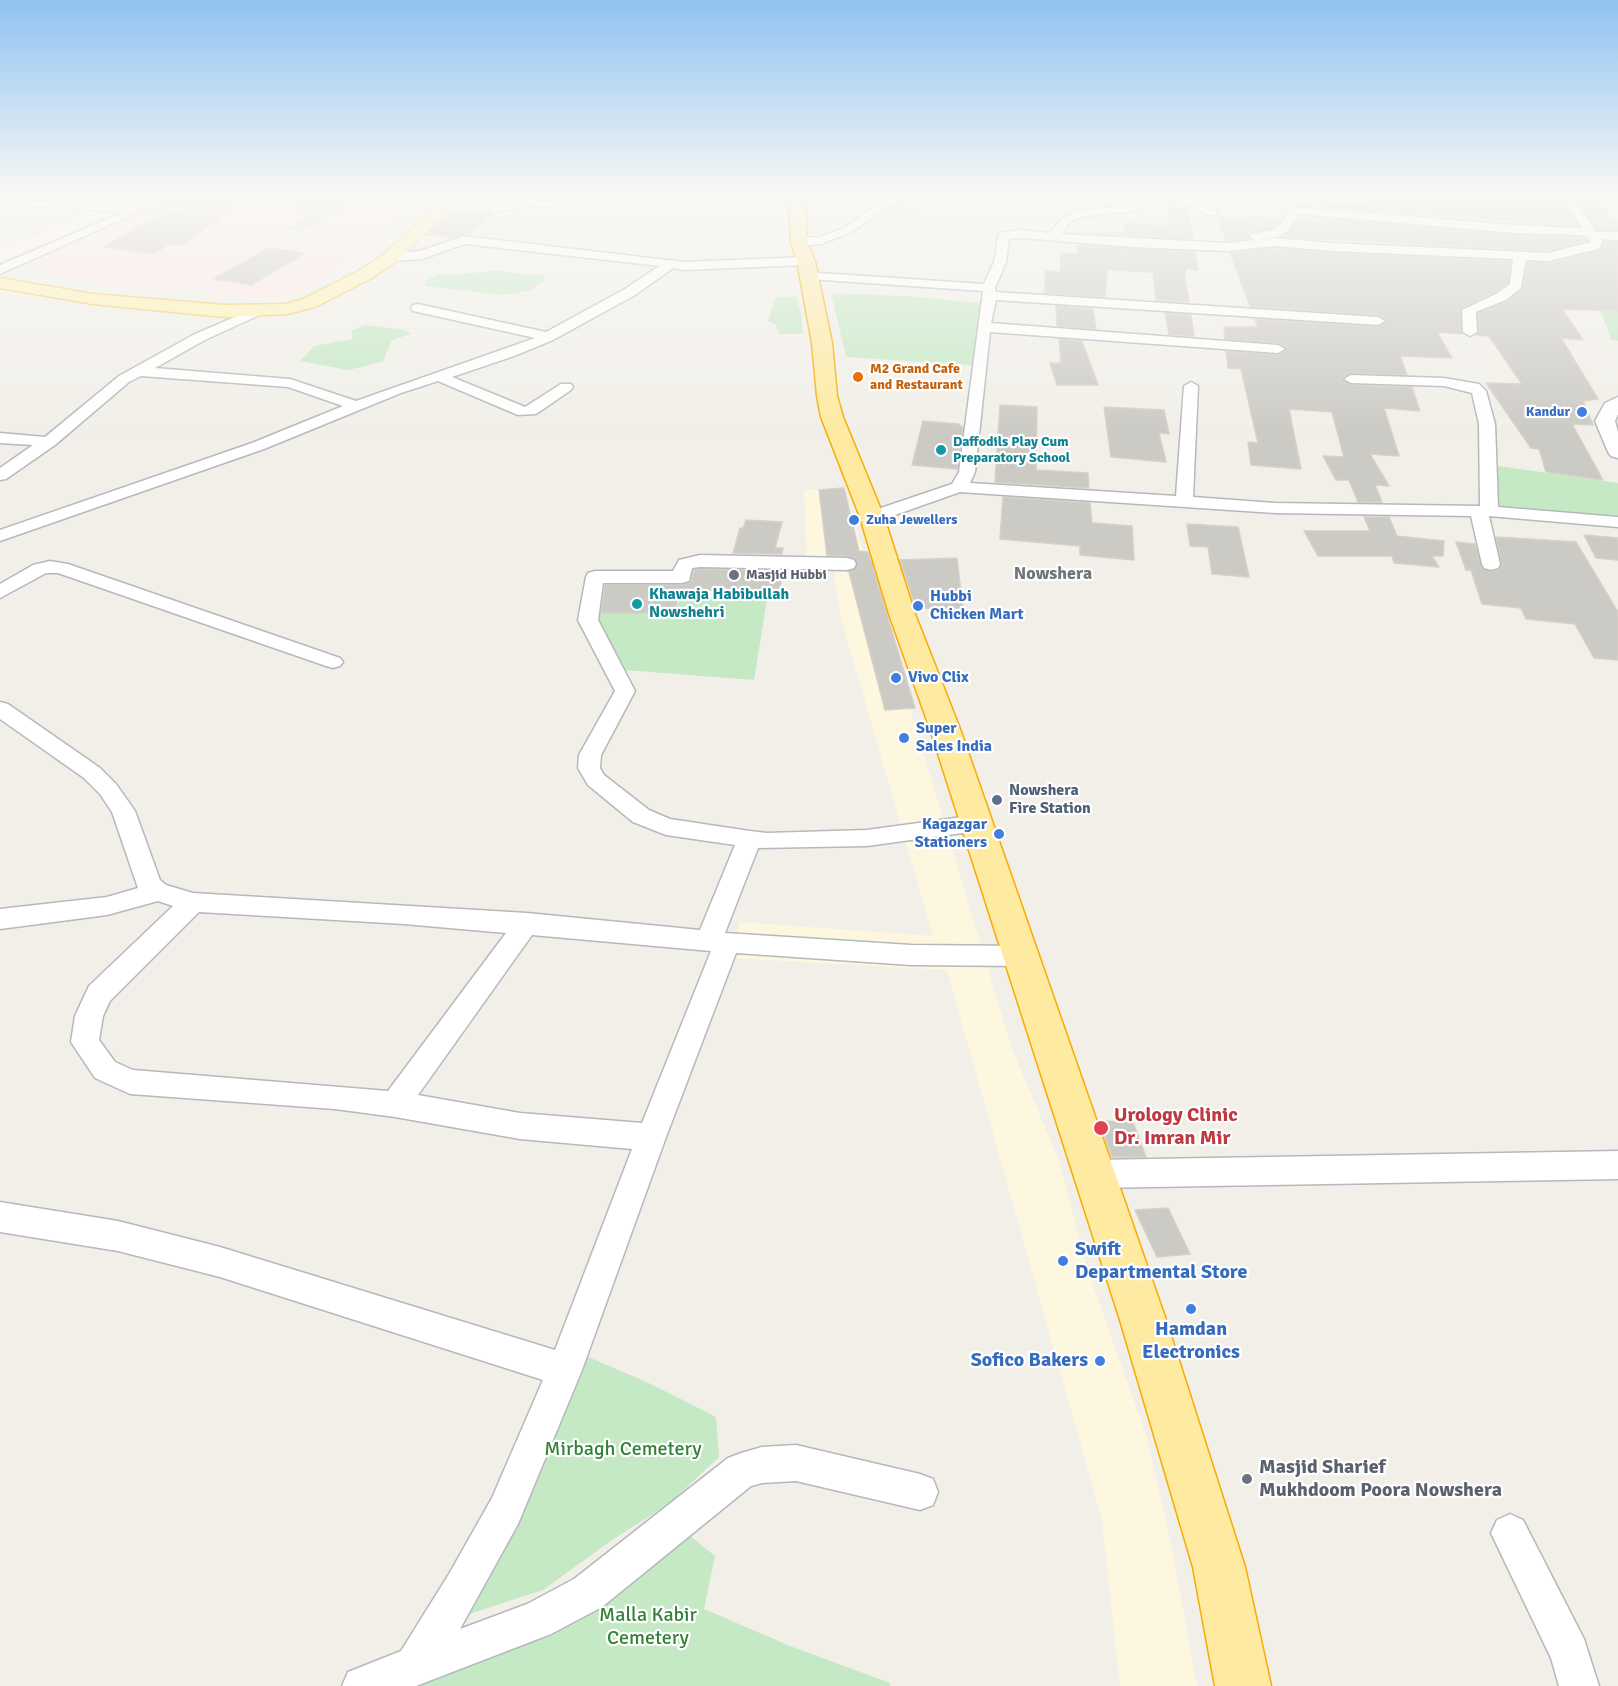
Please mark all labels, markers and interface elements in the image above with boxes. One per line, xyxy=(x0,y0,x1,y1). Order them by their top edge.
place label: M2 Grand Cafe and Restaurant xyxy=(870,361,963,394)
marker: M2 Grand Cafe and Restaurant xyxy=(851,370,865,384)
place label: Kandur xyxy=(1526,404,1570,420)
marker: Kandur xyxy=(1575,405,1589,419)
place label: Daffodils Play Cum Preparatory School xyxy=(953,434,1070,466)
marker: Daffodils Play Cum Preparatory School xyxy=(934,443,948,457)
place label: Zuha Jewellers xyxy=(866,512,958,528)
marker: Zuha Jewellers xyxy=(847,513,861,527)
district label: Nowshera xyxy=(1014,563,1092,585)
place label: Masjid Hubbi xyxy=(746,567,827,583)
marker: Masjid Hubbi xyxy=(727,568,741,582)
place label: Khawaja Habibullah Nowshehri xyxy=(649,585,789,623)
place label: Hubbi Chicken Mart xyxy=(930,587,1024,625)
marker: Khawaja Habibullah Nowshehri xyxy=(630,597,644,611)
marker: Hubbi Chicken Mart xyxy=(911,599,925,613)
place label: Vivo Clix xyxy=(908,668,969,688)
marker: Vivo Clix xyxy=(889,671,903,685)
place label: Super Sales India xyxy=(916,719,992,757)
marker: Super Sales India xyxy=(897,731,911,745)
place label: Nowshera Fire Station xyxy=(1009,781,1091,819)
marker: Nowshera Fire Station xyxy=(990,793,1004,807)
place label: Kagazgar Stationers xyxy=(915,815,987,853)
marker: Kagazgar Stationers xyxy=(992,827,1006,841)
place label: Urology Clinic Dr. Imran Mir xyxy=(1114,1104,1238,1151)
marker: Urology Clinic Dr. Imran Mir xyxy=(1092,1119,1110,1137)
place label: Swift Departmental Store xyxy=(1075,1238,1247,1285)
marker: Swift Departmental Store xyxy=(1056,1254,1070,1268)
marker: Hamdan Electronics xyxy=(1184,1302,1198,1316)
place label: Hamdan Electronics xyxy=(1142,1318,1240,1365)
place label: Sofico Bakers xyxy=(971,1349,1088,1373)
marker: Sofico Bakers xyxy=(1093,1354,1107,1368)
park label: Mirbagh Cemetery xyxy=(544,1438,702,1462)
place label: Masjid Sharief Mukhdoom Poora Nowshera xyxy=(1259,1456,1502,1503)
marker: Masjid Sharief Mukhdoom Poora Nowshera xyxy=(1240,1472,1254,1486)
park label: Malla Kabir Cemetery xyxy=(599,1604,697,1651)

